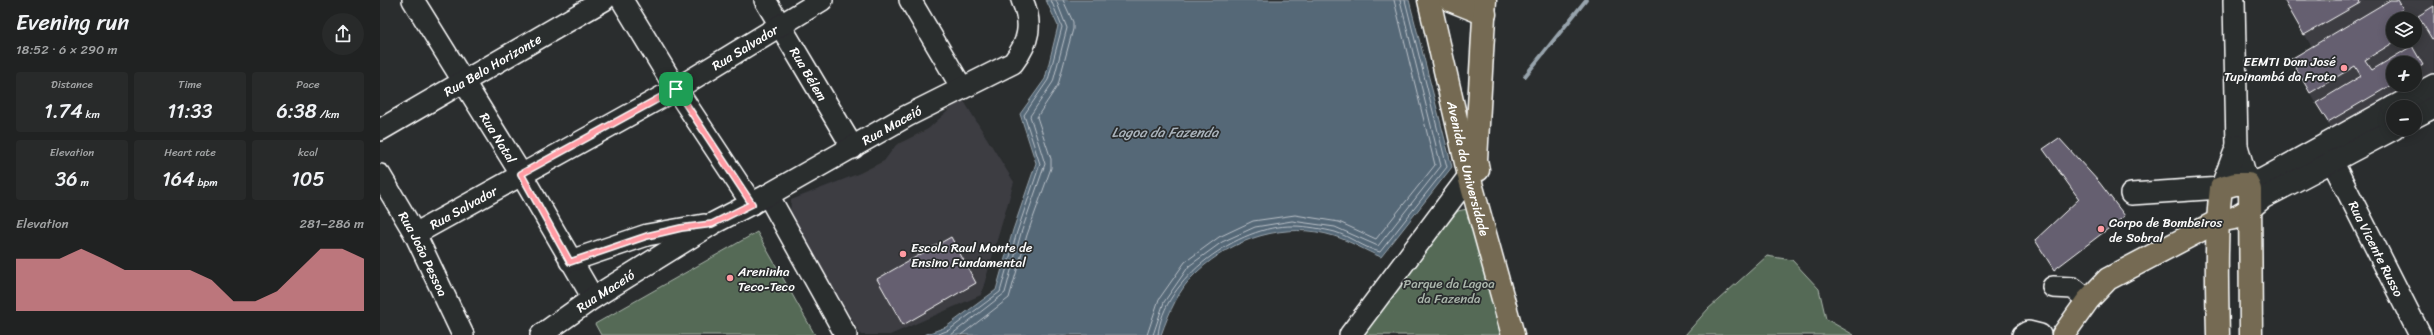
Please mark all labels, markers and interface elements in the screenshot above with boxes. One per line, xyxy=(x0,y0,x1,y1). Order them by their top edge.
text: Evening run xyxy=(16,3,129,42)
map controls xyxy=(2386,12,2422,136)
button: layers xyxy=(2386,12,2422,48)
button: share xyxy=(322,13,364,55)
street label: Rua Salvador xyxy=(707,18,783,76)
street label: Rua Belo Horizonte xyxy=(439,27,546,102)
text: 18:52 · 6 × 290 m xyxy=(16,38,117,61)
street label: Rua Bélem xyxy=(784,42,834,106)
place label: EEMTI Dom José Tupinambá da Frota xyxy=(2224,50,2336,88)
button: + xyxy=(2386,56,2422,92)
marker: EEMTI Dom José Tupinambá da Frota xyxy=(2339,63,2349,73)
pin xyxy=(659,72,693,106)
text: Distance xyxy=(51,75,93,94)
text: Time xyxy=(178,75,202,94)
text: Pace xyxy=(296,75,320,94)
icon: arrive xyxy=(665,78,687,100)
text: 1.74 xyxy=(44,94,83,129)
text: 11:33 xyxy=(167,94,213,129)
text: 6:38 xyxy=(276,94,317,129)
street label: Avenida da Universidade xyxy=(1441,98,1497,239)
street label: Rua Maceió xyxy=(857,99,926,151)
button: − xyxy=(2386,100,2422,136)
text: km xyxy=(83,105,100,124)
text: /km xyxy=(317,105,340,124)
street label: Rua Natal xyxy=(474,108,523,168)
water label: Lagoa da Fazenda xyxy=(1112,120,1219,145)
text: Elevation xyxy=(50,143,94,162)
text: Heart rate xyxy=(164,143,216,162)
text: kcal xyxy=(298,143,318,162)
text: 36 xyxy=(55,162,78,197)
text: 164 xyxy=(162,162,195,197)
text: 105 xyxy=(291,162,325,197)
text: m xyxy=(78,173,89,192)
text: bpm xyxy=(195,173,218,192)
street label: Rua Salvador xyxy=(425,179,502,235)
street label: Rua Vicente Russo xyxy=(2342,197,2410,301)
street label: Rua João Pessoa xyxy=(392,207,455,301)
place label: Corpo de Bombeiros de Sobral xyxy=(2109,211,2223,249)
text: Elevation xyxy=(16,212,69,235)
text: 281–286 m xyxy=(300,212,364,235)
marker: Corpo de Bombeiros de Sobral xyxy=(2096,224,2106,234)
place label: Escola Raul Monte de Ensino Fundamental xyxy=(911,236,1033,274)
marker: Escola Raul Monte de Ensino Fundamental xyxy=(898,249,908,259)
place label: Areninha Teco-Teco xyxy=(737,260,795,298)
street label: Rua Maceió xyxy=(571,263,639,318)
park label: Parque da Lagoa da Fazenda xyxy=(1403,272,1495,310)
marker: Areninha Teco-Teco xyxy=(725,273,735,283)

